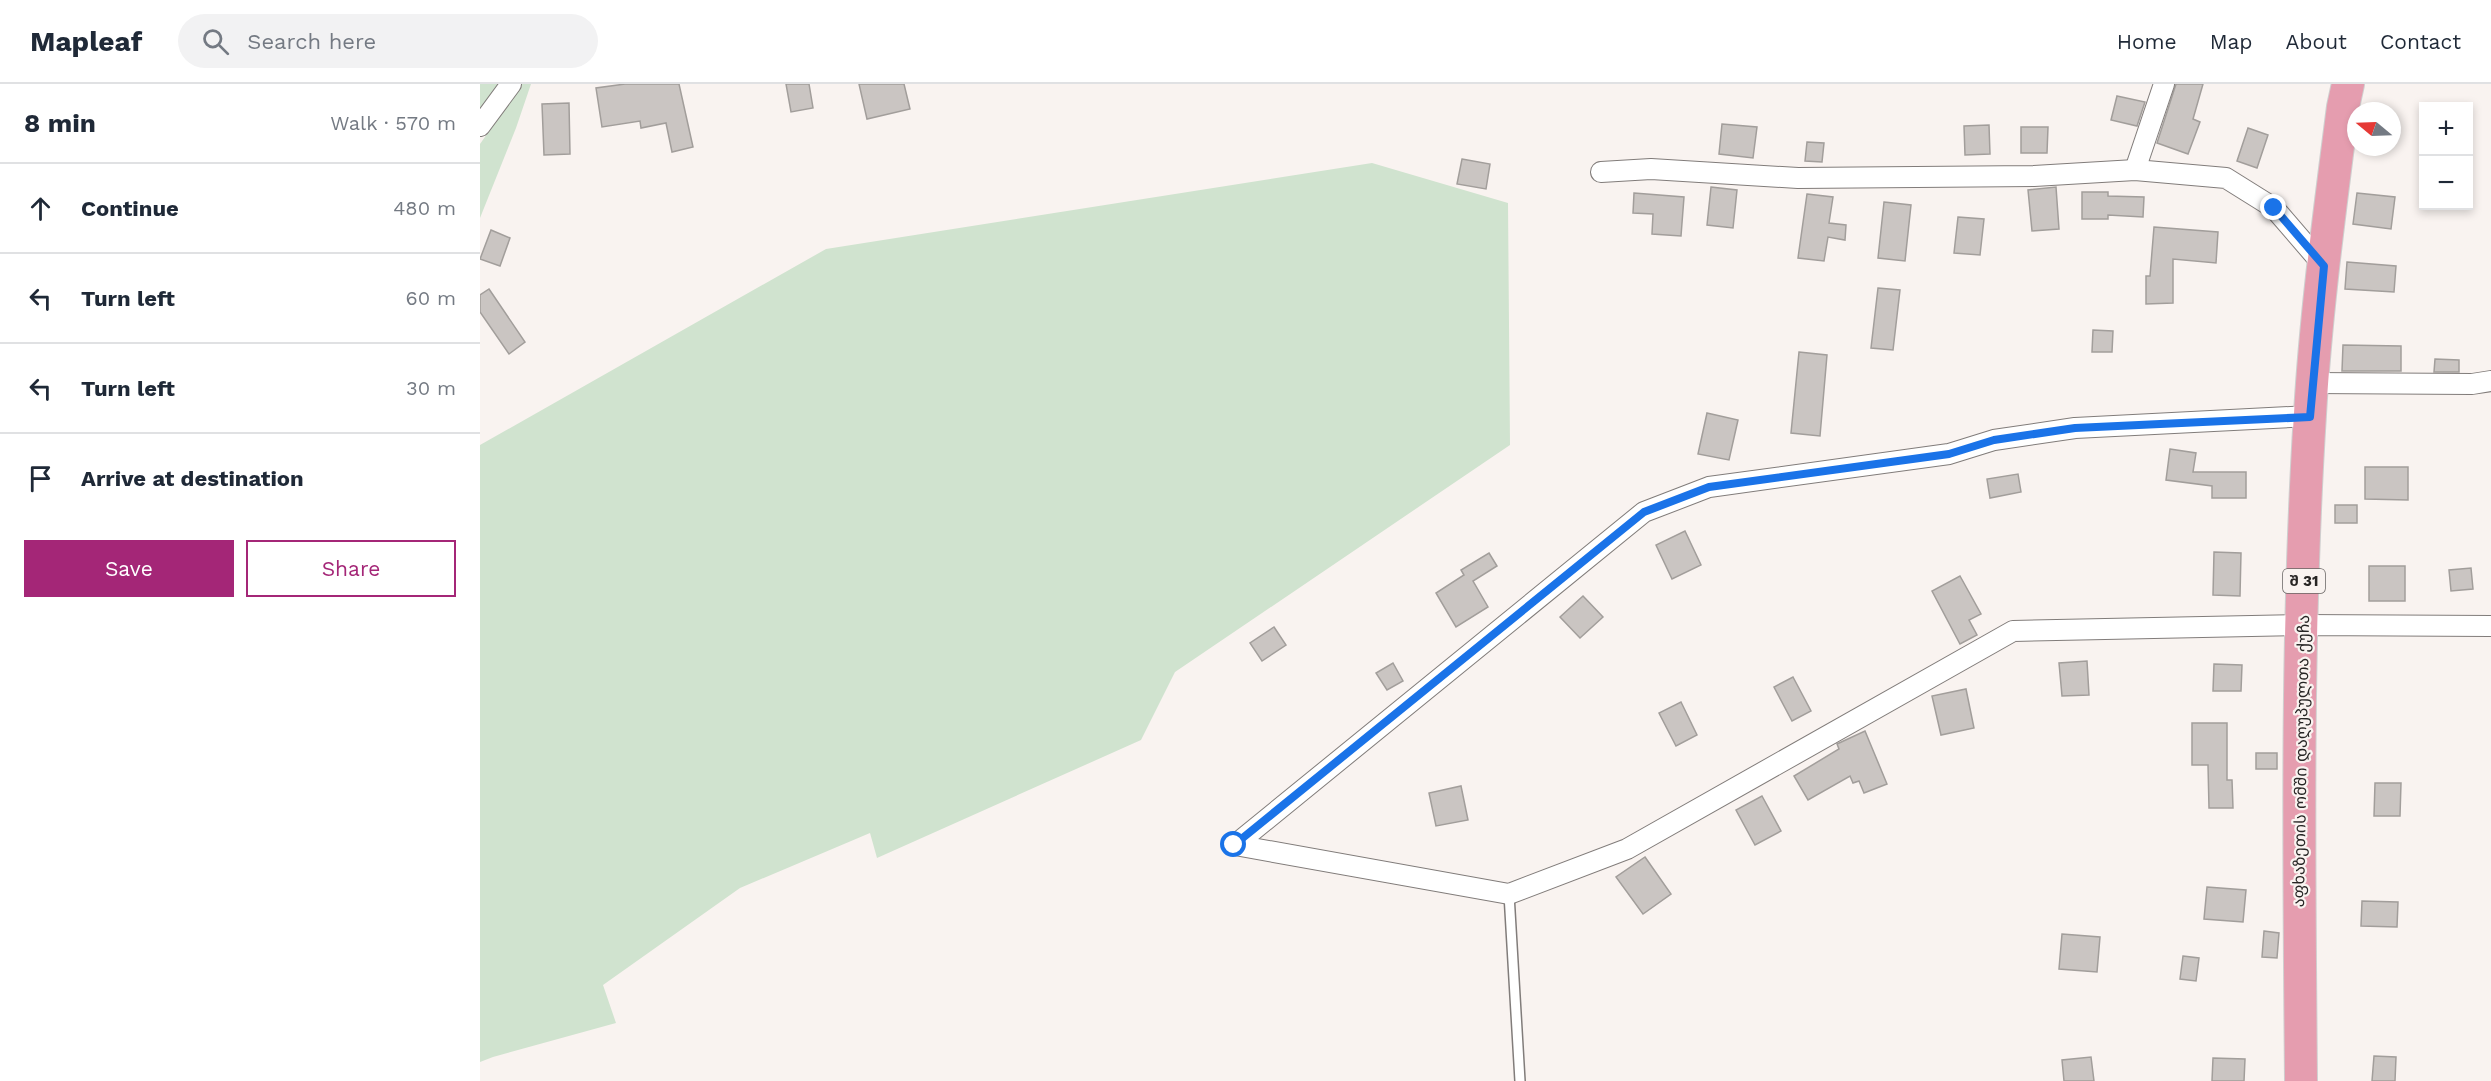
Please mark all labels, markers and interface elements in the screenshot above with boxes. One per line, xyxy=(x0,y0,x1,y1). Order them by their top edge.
search box xyxy=(178,14,598,68)
text: Mapleaf xyxy=(30,25,142,58)
icon: search xyxy=(199,25,232,58)
text: Search here xyxy=(247,29,376,54)
text: Home xyxy=(2117,29,2177,54)
text: Map xyxy=(2210,29,2253,54)
text: About xyxy=(2286,29,2347,54)
text: Contact xyxy=(2380,29,2461,54)
north arrow xyxy=(2347,102,2401,156)
map controls xyxy=(2419,102,2473,210)
button: + xyxy=(2419,102,2473,156)
text: 8 min xyxy=(24,108,96,138)
text: Walk · 570 m xyxy=(330,111,456,135)
button: − xyxy=(2419,156,2473,210)
icon: ahead xyxy=(24,192,57,225)
route end xyxy=(2260,194,2286,220)
text: Continue xyxy=(81,196,179,221)
text: 480 m xyxy=(393,196,456,220)
icon: left xyxy=(24,282,57,315)
text: Turn left xyxy=(81,286,175,311)
text: 60 m xyxy=(406,286,456,310)
icon: left xyxy=(24,372,57,405)
text: Turn left xyxy=(81,376,175,401)
text: 30 m xyxy=(406,376,456,400)
icon: arrive xyxy=(24,462,57,495)
text: Arrive at destination xyxy=(81,466,304,491)
button: Save xyxy=(24,540,234,597)
button: Share xyxy=(246,540,456,597)
road number: შ 31 xyxy=(2283,569,2325,593)
street label: აფხაზეთის ომში დაღუპულთა ქუჩა xyxy=(2289,615,2314,907)
route start xyxy=(1220,831,1246,857)

